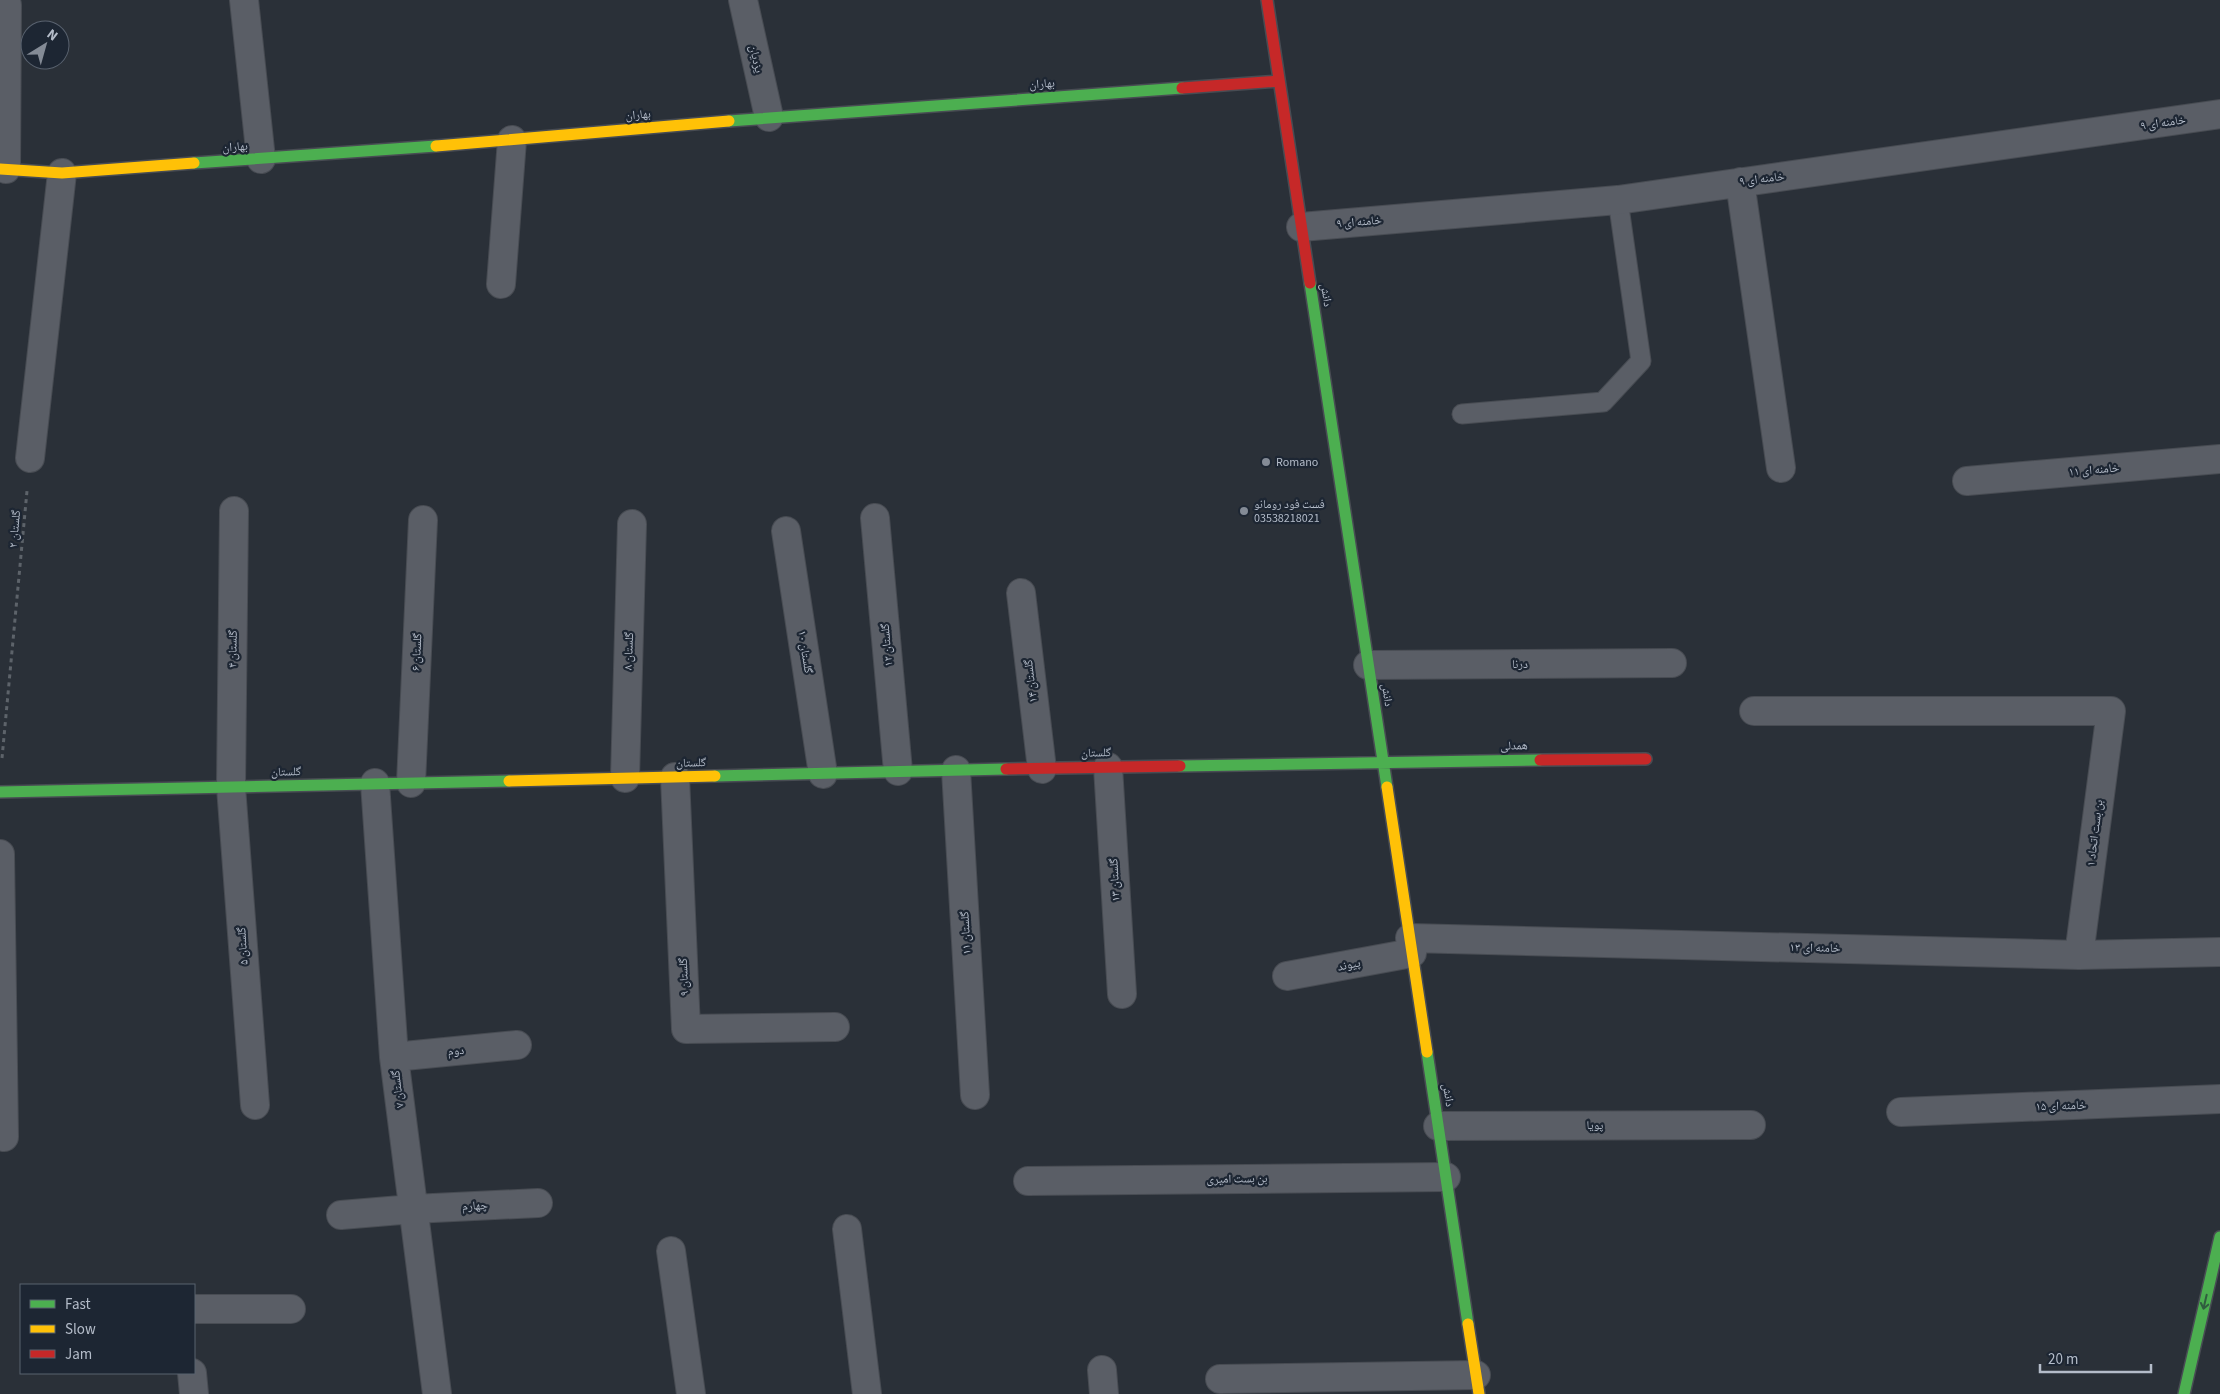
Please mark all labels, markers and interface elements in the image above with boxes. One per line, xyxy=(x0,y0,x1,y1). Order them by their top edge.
north arrow xyxy=(20,20,70,70)
text: N xyxy=(42,25,62,46)
street label: یزدیان xyxy=(745,43,768,75)
street label: بهاران xyxy=(1029,75,1055,93)
street label: بهاران xyxy=(625,105,651,125)
street label: خامنه ای ۹ xyxy=(2139,111,2187,135)
street label: بهاران xyxy=(222,138,248,156)
street label: خامنه ای ۹ xyxy=(1738,168,1786,190)
street label: خامنه ای ۹ xyxy=(1336,212,1383,232)
street label: دانش xyxy=(1316,282,1336,308)
place label: Romano xyxy=(1276,454,1318,471)
marker: Romano xyxy=(1260,456,1272,468)
street label: خامنه ای ۱۱ xyxy=(2068,459,2120,481)
place label: فست فود رومانو 03538218021 xyxy=(1254,496,1325,527)
marker: فست فود رومانو 03538218021 xyxy=(1238,505,1250,517)
street label: گلستان ۲ xyxy=(5,509,25,549)
street label: گلستان ۱۲ xyxy=(877,623,897,667)
street label: گلستان ۱۰ xyxy=(793,629,817,675)
street label: گلستان ۴ xyxy=(224,630,242,668)
street label: گلستان ۸ xyxy=(620,632,638,670)
street label: گلستان ۶ xyxy=(408,633,426,671)
street label: درنا xyxy=(1512,656,1528,673)
street label: گلستان ۱۴ xyxy=(1020,658,1042,704)
street label: دانش xyxy=(1377,682,1397,708)
street label: همدلی xyxy=(1500,737,1528,755)
street label: گلستان xyxy=(1081,744,1111,762)
street label: گلستان xyxy=(676,754,706,772)
street label: گلستان xyxy=(271,763,301,781)
street label: بن بست اتحاد ۱ xyxy=(2082,799,2108,867)
street label: گلستان ۱۳ xyxy=(1105,858,1125,902)
street label: گلستان ۱۱ xyxy=(956,911,976,955)
street label: گلستان ۵ xyxy=(233,926,253,966)
street label: خامنه ای ۱۳ xyxy=(1789,939,1841,957)
street label: پیوند xyxy=(1336,954,1362,976)
street label: گلستان ۹ xyxy=(675,958,693,996)
street label: دوم xyxy=(447,1042,465,1060)
street label: گلستان ۷ xyxy=(387,1069,409,1109)
street label: دانش xyxy=(1438,1082,1458,1108)
street label: خامنه ای ۱۵ xyxy=(2035,1097,2087,1115)
street label: پویا xyxy=(1587,1117,1604,1134)
street label: بن بست امیری xyxy=(1206,1170,1268,1188)
street label: چهارم xyxy=(462,1197,489,1215)
legend xyxy=(20,1284,195,1374)
one-way arrow xyxy=(2200,1293,2209,1309)
text: Fast xyxy=(65,1294,91,1315)
text: Slow xyxy=(65,1319,96,1340)
scale bar xyxy=(2040,1342,2151,1374)
text: Jam xyxy=(65,1344,92,1365)
text: 20 m xyxy=(2048,1349,2078,1370)

